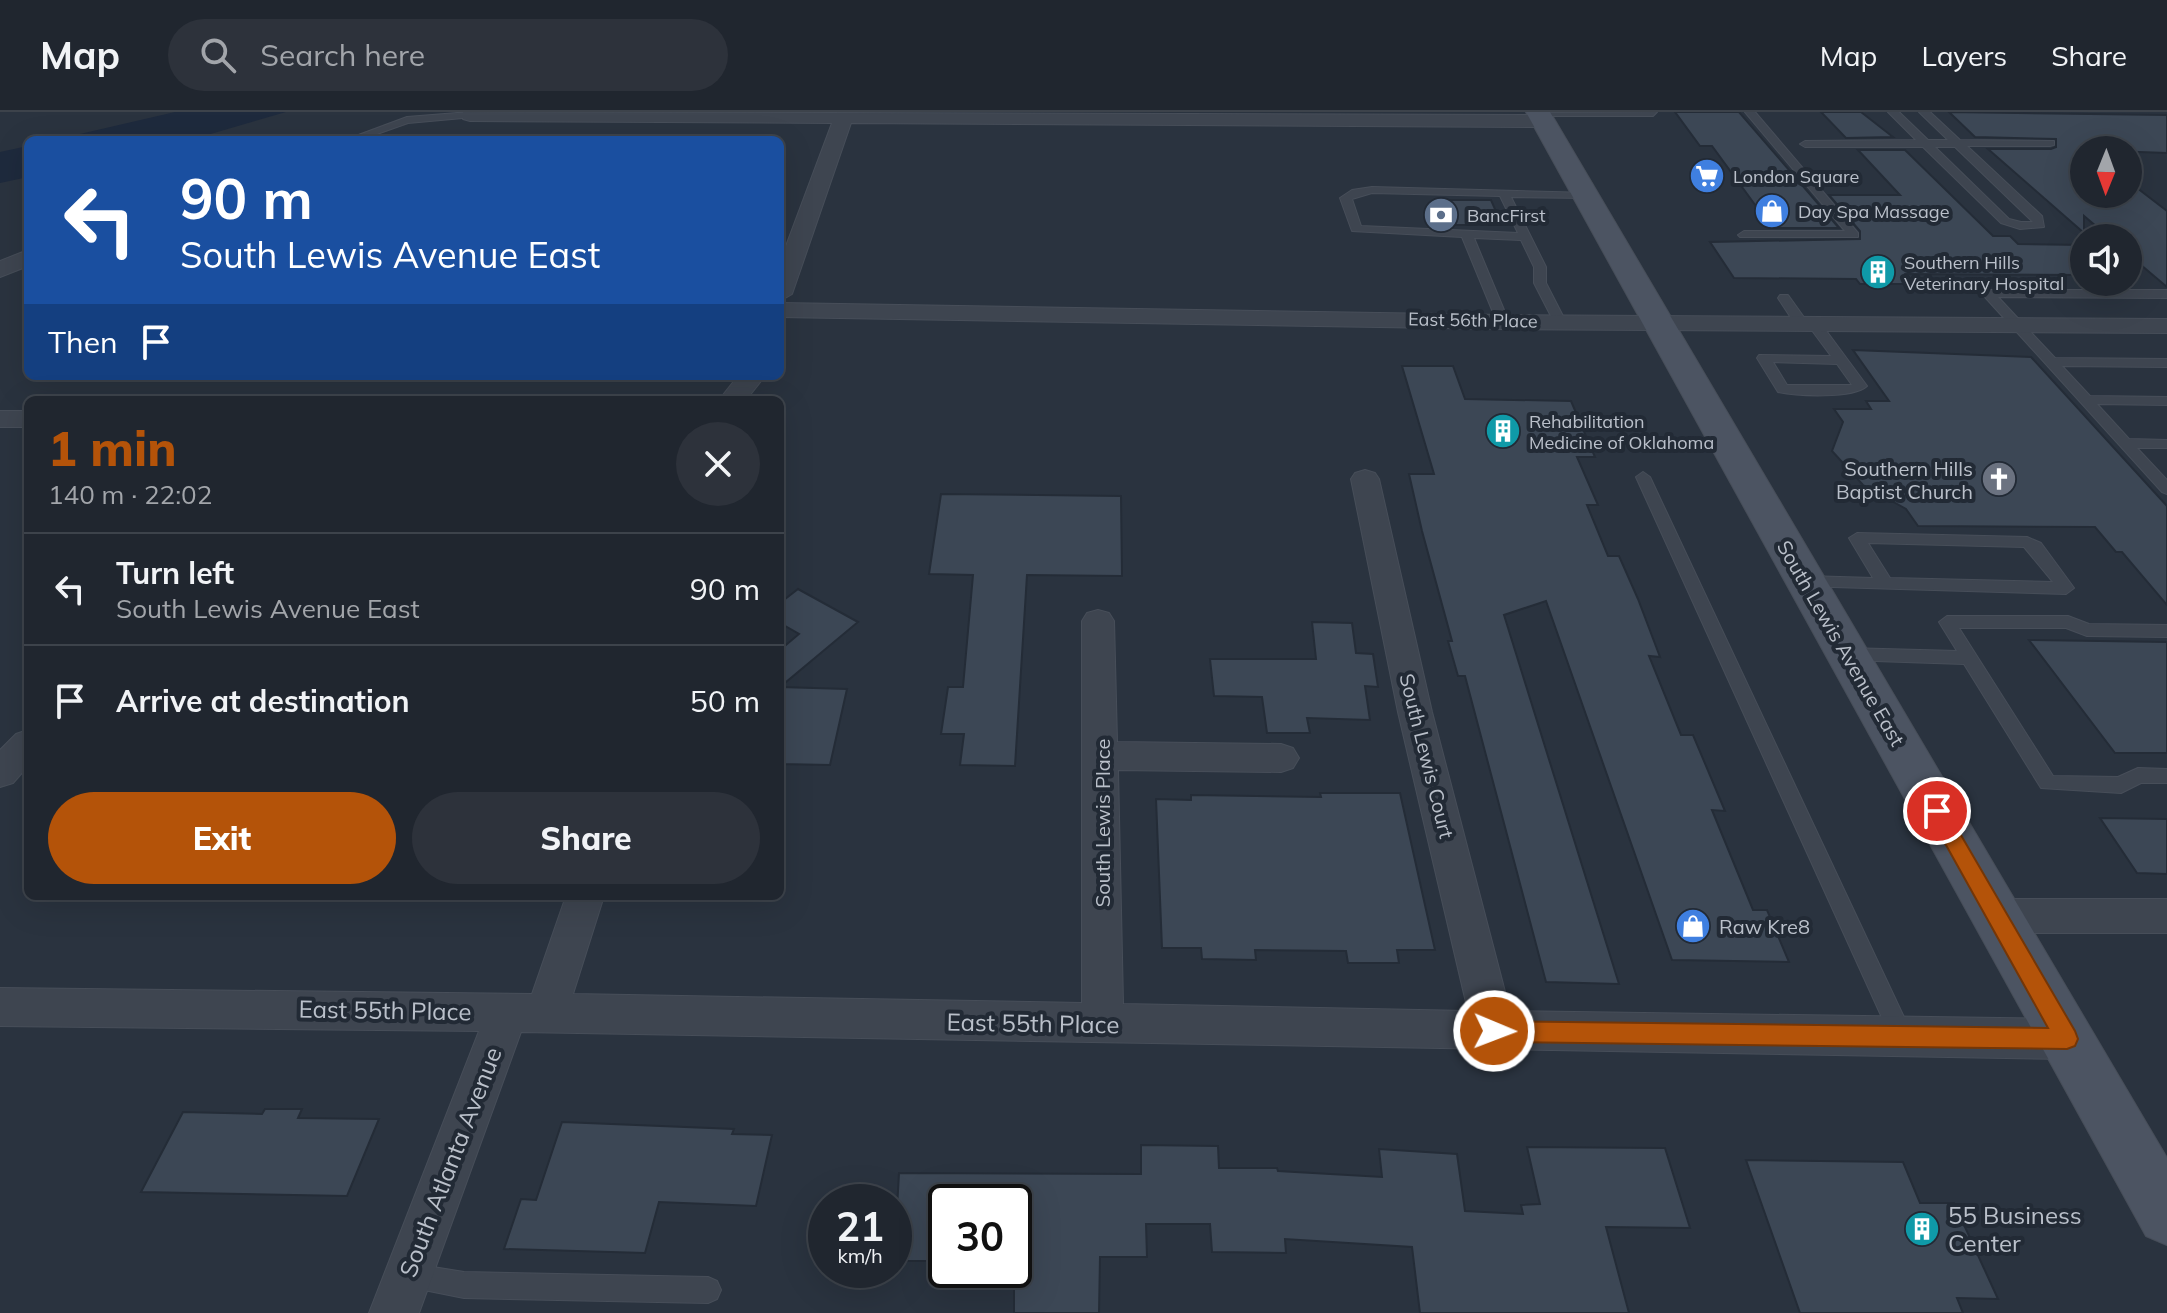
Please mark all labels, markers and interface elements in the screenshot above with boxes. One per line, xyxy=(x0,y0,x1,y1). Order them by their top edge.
search box xyxy=(168,19,728,91)
text: Map xyxy=(40,31,120,79)
icon: search xyxy=(196,33,240,77)
text: Search here xyxy=(260,36,425,74)
text: Map xyxy=(1820,38,1877,73)
text: Layers xyxy=(1921,38,2007,73)
text: Share xyxy=(2051,38,2127,73)
north arrow xyxy=(2070,136,2142,208)
map controls xyxy=(2070,136,2142,296)
supermarket icon: London Square xyxy=(1688,157,1726,195)
text: 90 m xyxy=(180,163,313,233)
place label: London Square xyxy=(1733,165,1859,188)
icon: left xyxy=(48,168,152,272)
shop icon: Day Spa Massage xyxy=(1753,192,1791,230)
bank icon: BancFirst xyxy=(1422,196,1460,234)
place label: Day Spa Massage xyxy=(1798,200,1949,223)
place label: BancFirst xyxy=(1467,204,1545,227)
button: sound xyxy=(2070,224,2142,296)
text: South Lewis Avenue East xyxy=(180,232,600,277)
place label: Southern Hills Veterinary Hospital xyxy=(1904,251,2064,295)
building icon: Southern Hills Veterinary Hospital xyxy=(1859,253,1897,291)
street label: East 56th Place xyxy=(1408,307,1538,333)
icon: arrive xyxy=(134,320,178,364)
text: Then xyxy=(48,323,118,361)
place label: Rehabilitation Medicine of Oklahoma xyxy=(1529,410,1714,454)
building icon: Rehabilitation Medicine of Oklahoma xyxy=(1484,412,1522,450)
text: 1 min xyxy=(48,418,177,478)
button: close xyxy=(676,422,760,506)
place label: Southern Hills Baptist Church xyxy=(1836,456,1973,504)
church icon: Southern Hills Baptist Church xyxy=(1980,460,2018,498)
text: 140 m · 22:02 xyxy=(48,478,212,511)
street label: South Lewis Avenue East xyxy=(1772,536,1910,750)
text: Turn left xyxy=(116,554,234,592)
icon: left xyxy=(48,567,92,611)
text: 90 m xyxy=(690,570,760,608)
text: South Lewis Avenue East xyxy=(116,592,420,625)
street label: South Lewis Court xyxy=(1394,671,1460,841)
icon: arrive xyxy=(48,679,92,723)
text: Arrive at destination xyxy=(116,682,410,720)
text: 50 m xyxy=(690,682,760,720)
street label: South Lewis Place xyxy=(1090,739,1115,907)
pin xyxy=(1903,777,1971,845)
icon: arrive xyxy=(1915,789,1959,833)
button: Exit xyxy=(48,792,396,884)
button: Share xyxy=(412,792,760,884)
shop icon: Raw Kre8 xyxy=(1674,907,1712,945)
place label: Raw Kre8 xyxy=(1719,914,1810,939)
position arrow xyxy=(1452,989,1536,1073)
street label: East 55th Place xyxy=(298,993,472,1027)
street label: East 55th Place xyxy=(946,1006,1120,1040)
street label: South Atlanta Avenue xyxy=(392,1043,508,1281)
speed limit sign: 30 xyxy=(928,1184,1032,1288)
place label: 55 Business Center xyxy=(1948,1200,2082,1258)
text: 21 xyxy=(836,1201,884,1251)
building icon: 55 Business Center xyxy=(1903,1210,1941,1248)
text: km/h xyxy=(837,1243,883,1268)

